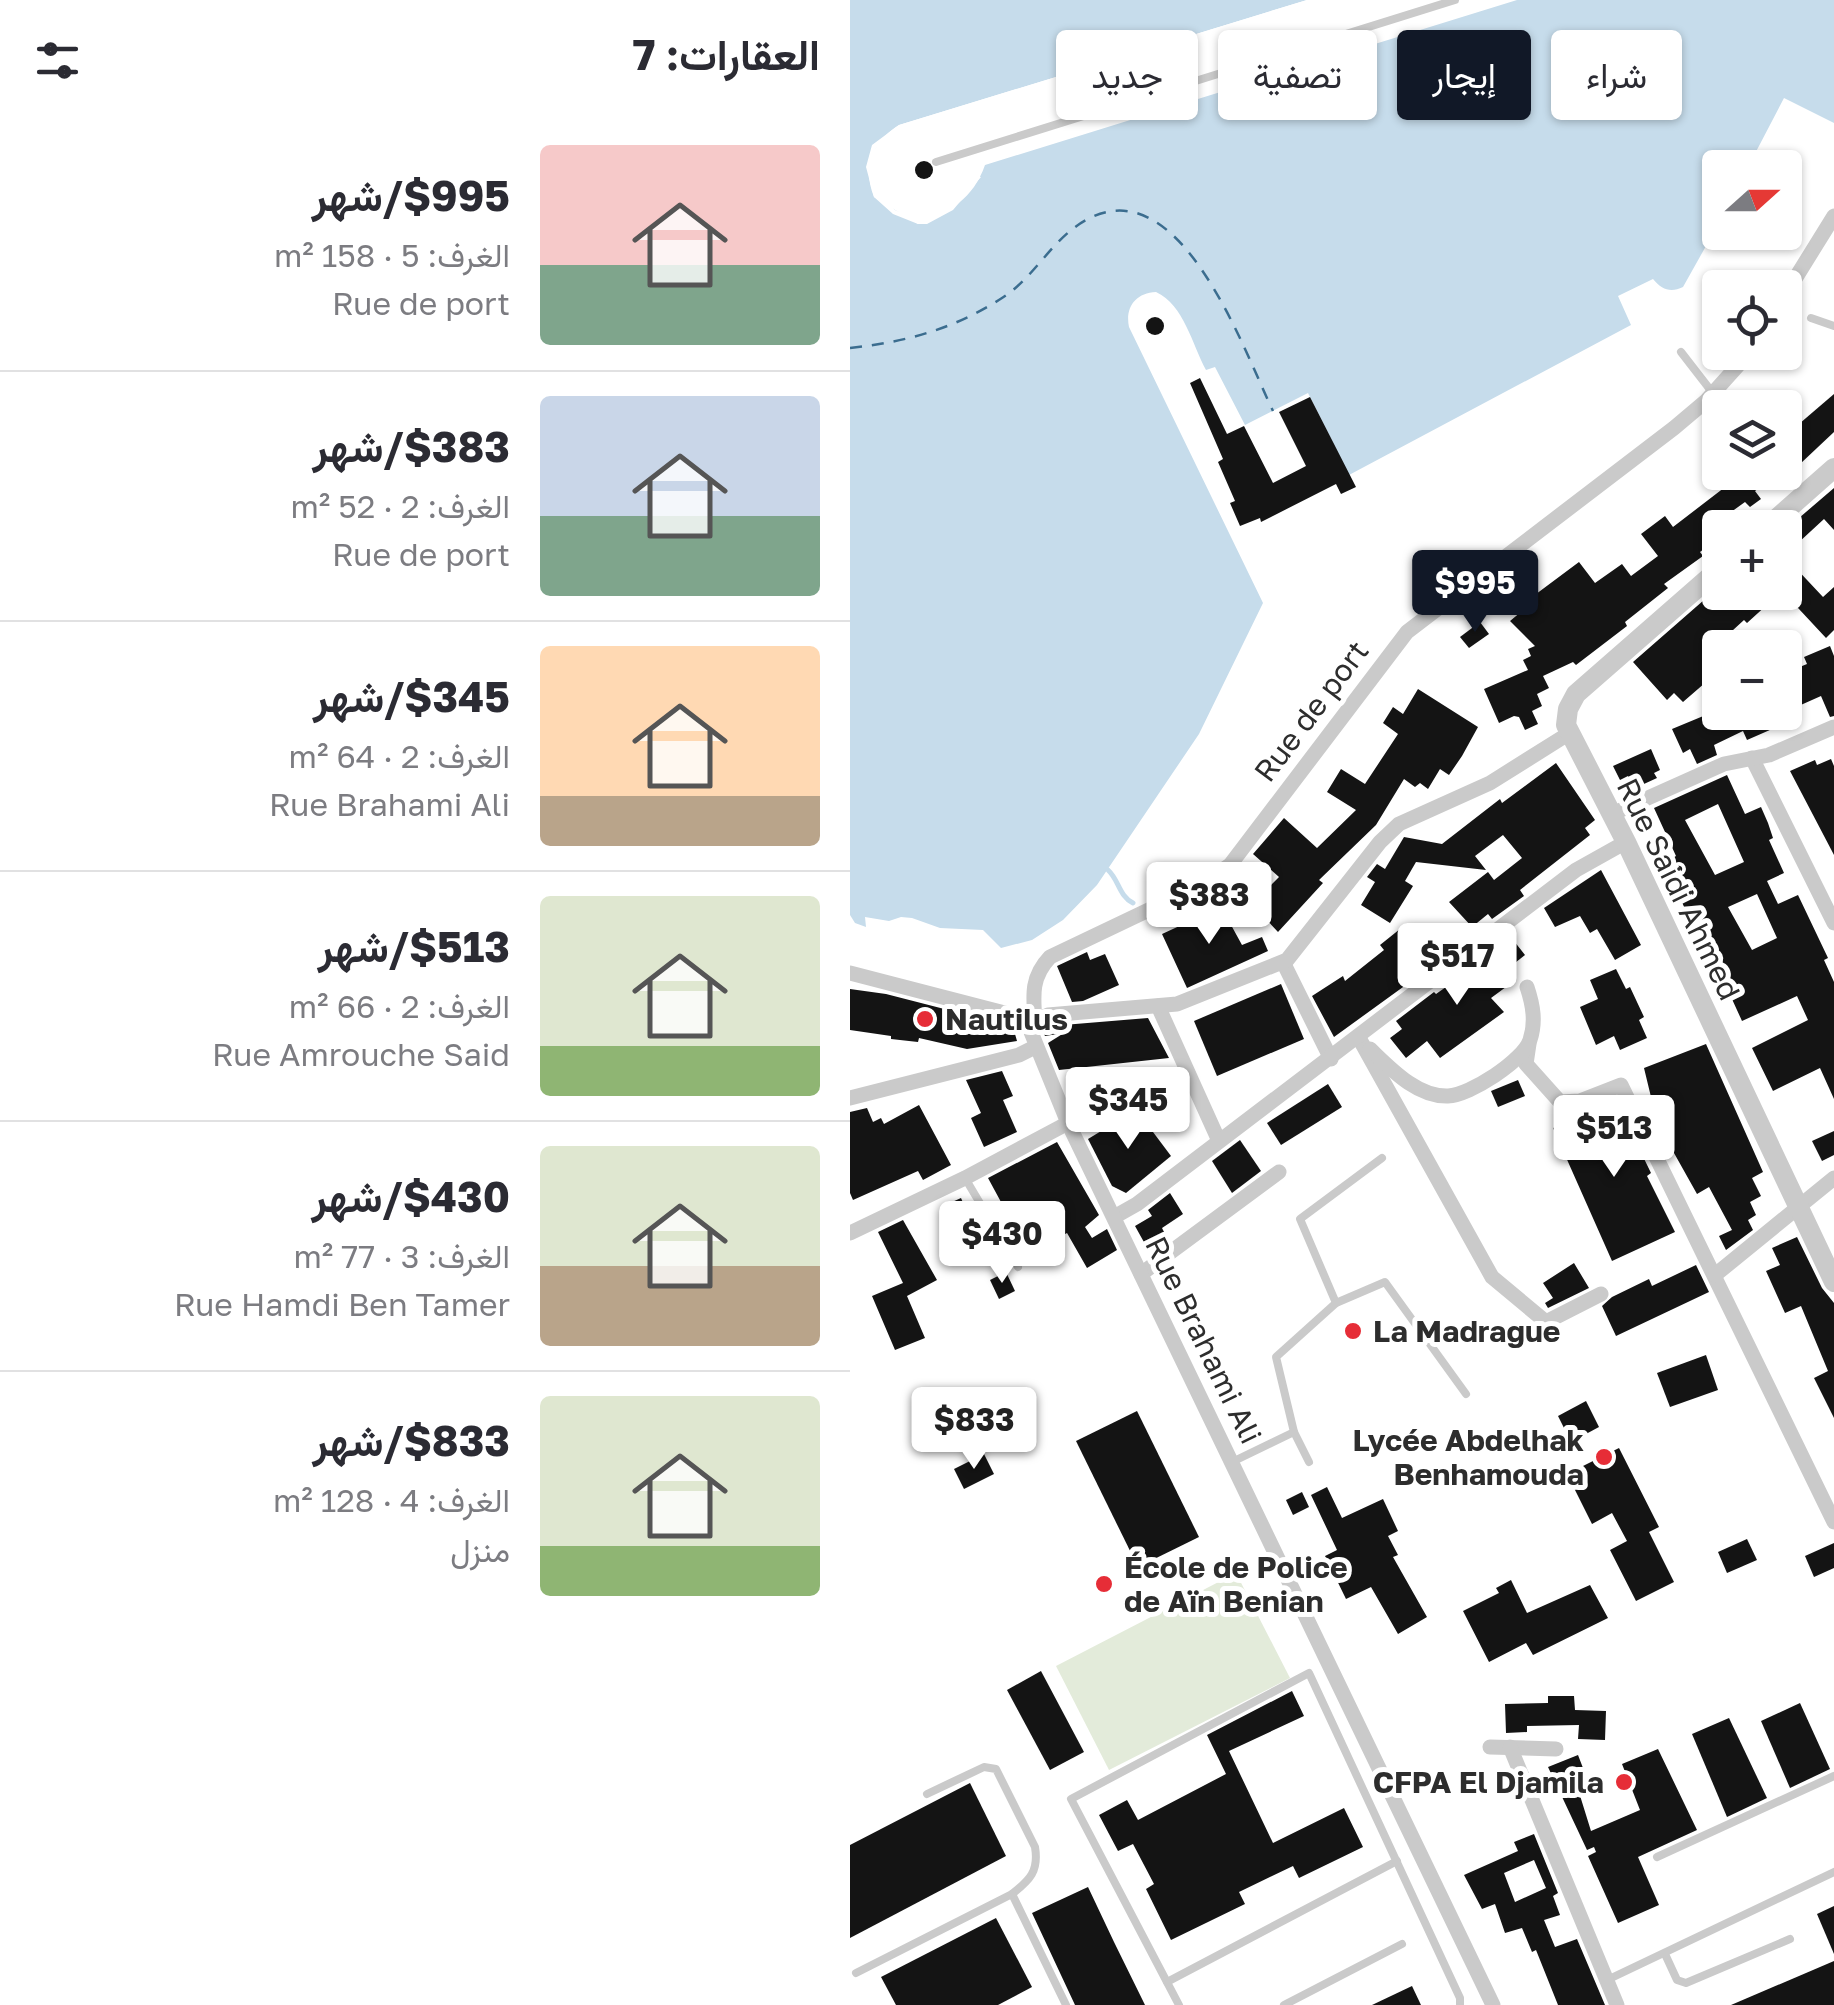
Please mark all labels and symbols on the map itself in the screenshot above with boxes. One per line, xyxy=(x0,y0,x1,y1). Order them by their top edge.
north arrow xyxy=(1702,150,1802,250)
pin: $995 xyxy=(1416,550,1534,635)
street label: Rue de port xyxy=(1246,633,1376,789)
street label: Rue Saidi Ahmed xyxy=(1610,772,1748,1006)
pin: $383 xyxy=(1150,862,1268,947)
pin: $517 xyxy=(1398,923,1516,1008)
place label: Nautilus xyxy=(945,1001,1068,1037)
marker: Nautilus xyxy=(914,1008,936,1030)
pin: $345 xyxy=(1069,1067,1187,1152)
pin: $513 xyxy=(1555,1095,1673,1180)
pin: $430 xyxy=(943,1201,1061,1286)
street label: Rue Brahami Ali xyxy=(1138,1231,1270,1449)
place label: La Madrague xyxy=(1373,1313,1561,1349)
marker: La Madrague xyxy=(1342,1320,1364,1342)
pin: $833 xyxy=(915,1387,1033,1472)
place label: Lycée Abdelhak Benhamouda xyxy=(1353,1422,1585,1492)
marker: Lycée Abdelhak Benhamouda xyxy=(1593,1446,1615,1468)
place label: École de Police de Aïn Benian xyxy=(1124,1549,1348,1619)
marker: École de Police de Aïn Benian xyxy=(1093,1573,1115,1595)
place label: CFPA El Djamila xyxy=(1373,1764,1604,1800)
marker: CFPA El Djamila xyxy=(1613,1771,1635,1793)

